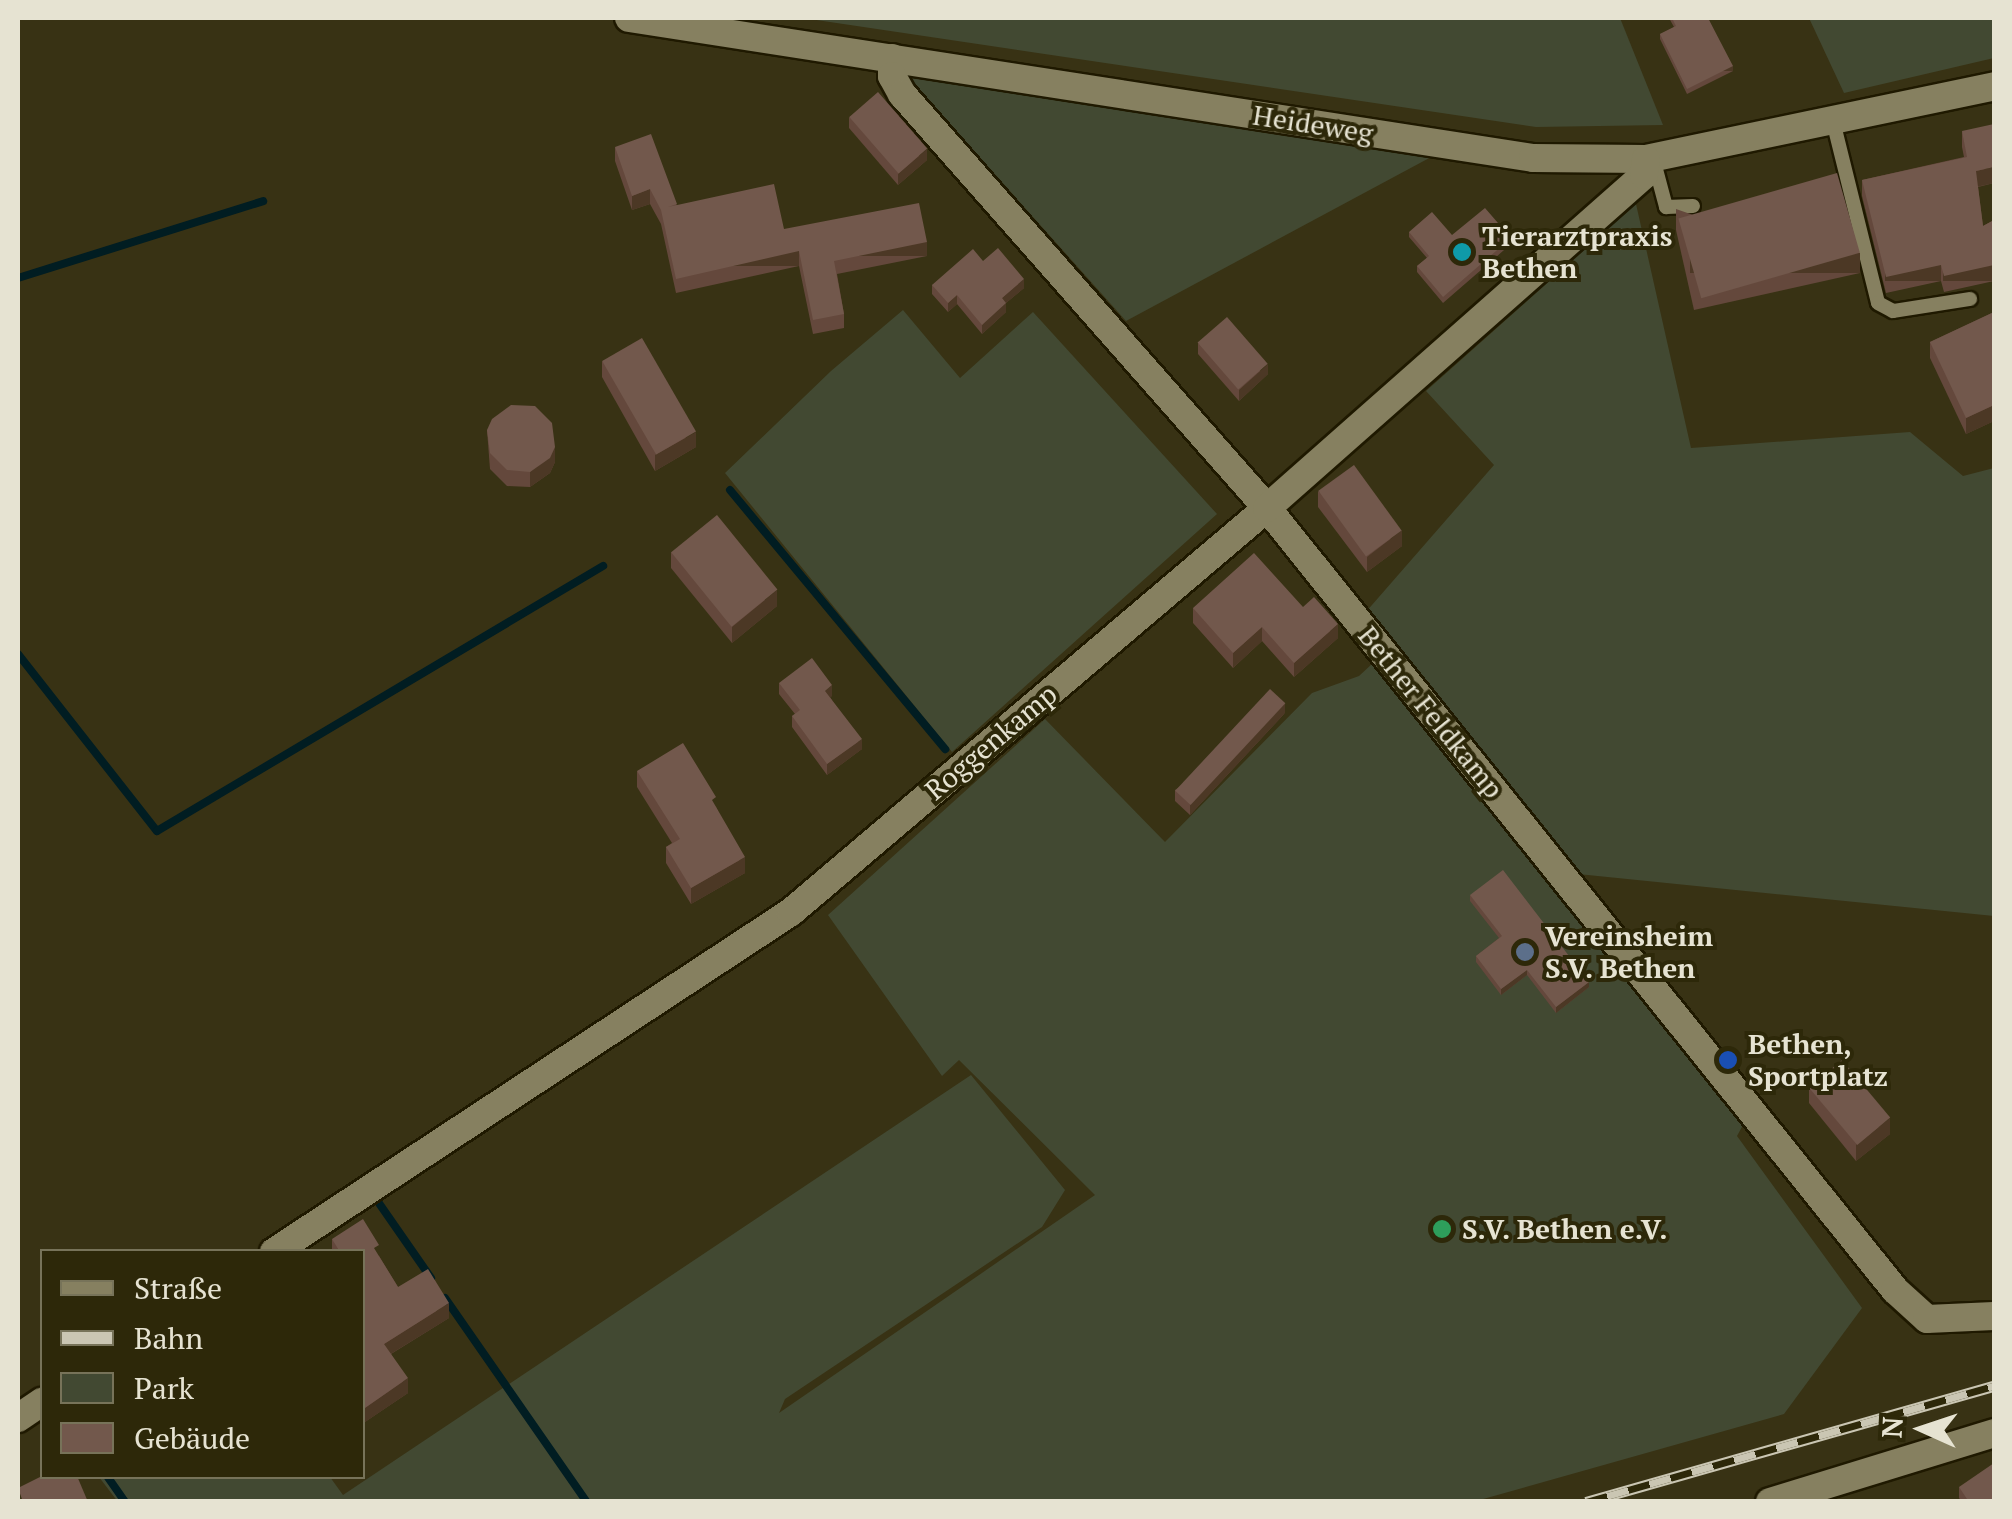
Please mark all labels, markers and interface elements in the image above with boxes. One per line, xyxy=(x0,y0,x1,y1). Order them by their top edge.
street label: Heideweg xyxy=(1250,98,1376,150)
place label: Tierarztpraxis Bethen xyxy=(1482,219,1672,285)
marker: Tierarztpraxis Bethen xyxy=(1451,241,1473,263)
street label: Bether Feldkamp xyxy=(1351,619,1511,805)
street label: Roggenkamp xyxy=(918,677,1064,807)
place label: Vereinsheim S.V. Bethen xyxy=(1545,919,1713,985)
marker: Vereinsheim S.V. Bethen xyxy=(1514,941,1536,963)
place label: Bethen, Sportplatz xyxy=(1748,1027,1888,1093)
marker: Bethen, Sportplatz xyxy=(1717,1049,1739,1071)
place label: S.V. Bethen e.V. xyxy=(1462,1212,1668,1246)
marker: S.V. Bethen e.V. xyxy=(1431,1218,1453,1240)
legend xyxy=(40,1249,365,1479)
text: Straße xyxy=(134,1268,222,1308)
text: Bahn xyxy=(134,1318,203,1358)
text: Park xyxy=(134,1368,194,1408)
north arrow xyxy=(1872,1379,1972,1479)
text: N xyxy=(1873,1416,1911,1439)
text: Gebäude xyxy=(134,1418,250,1458)

